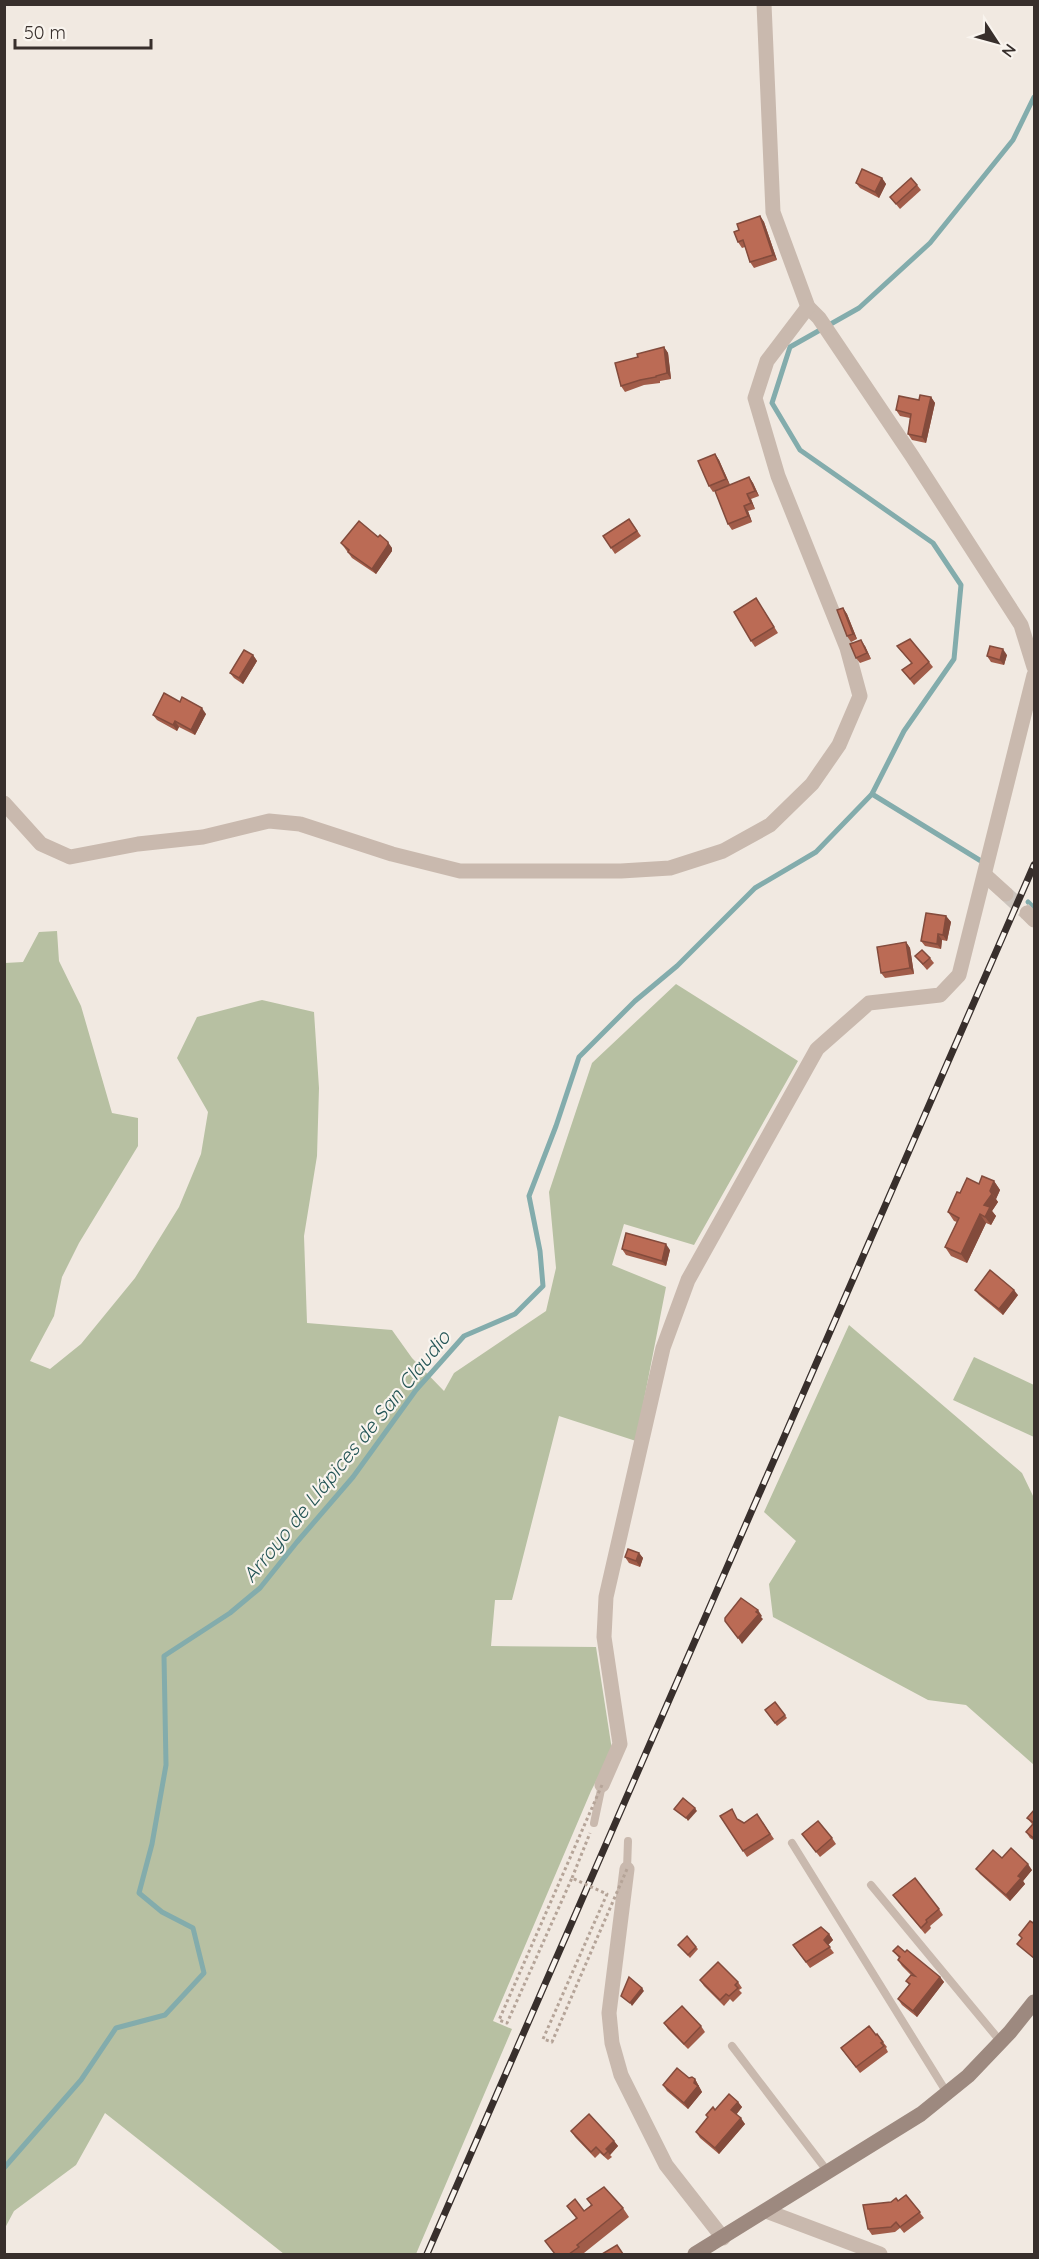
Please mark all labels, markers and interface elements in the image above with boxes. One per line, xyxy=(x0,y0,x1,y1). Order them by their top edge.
scale bar xyxy=(15,12,152,50)
north arrow xyxy=(967,12,1027,72)
text: 50 m xyxy=(24,21,66,44)
text: N xyxy=(998,40,1021,61)
water label: Arroyo de Llápices de San Claudio xyxy=(237,1324,456,1587)

